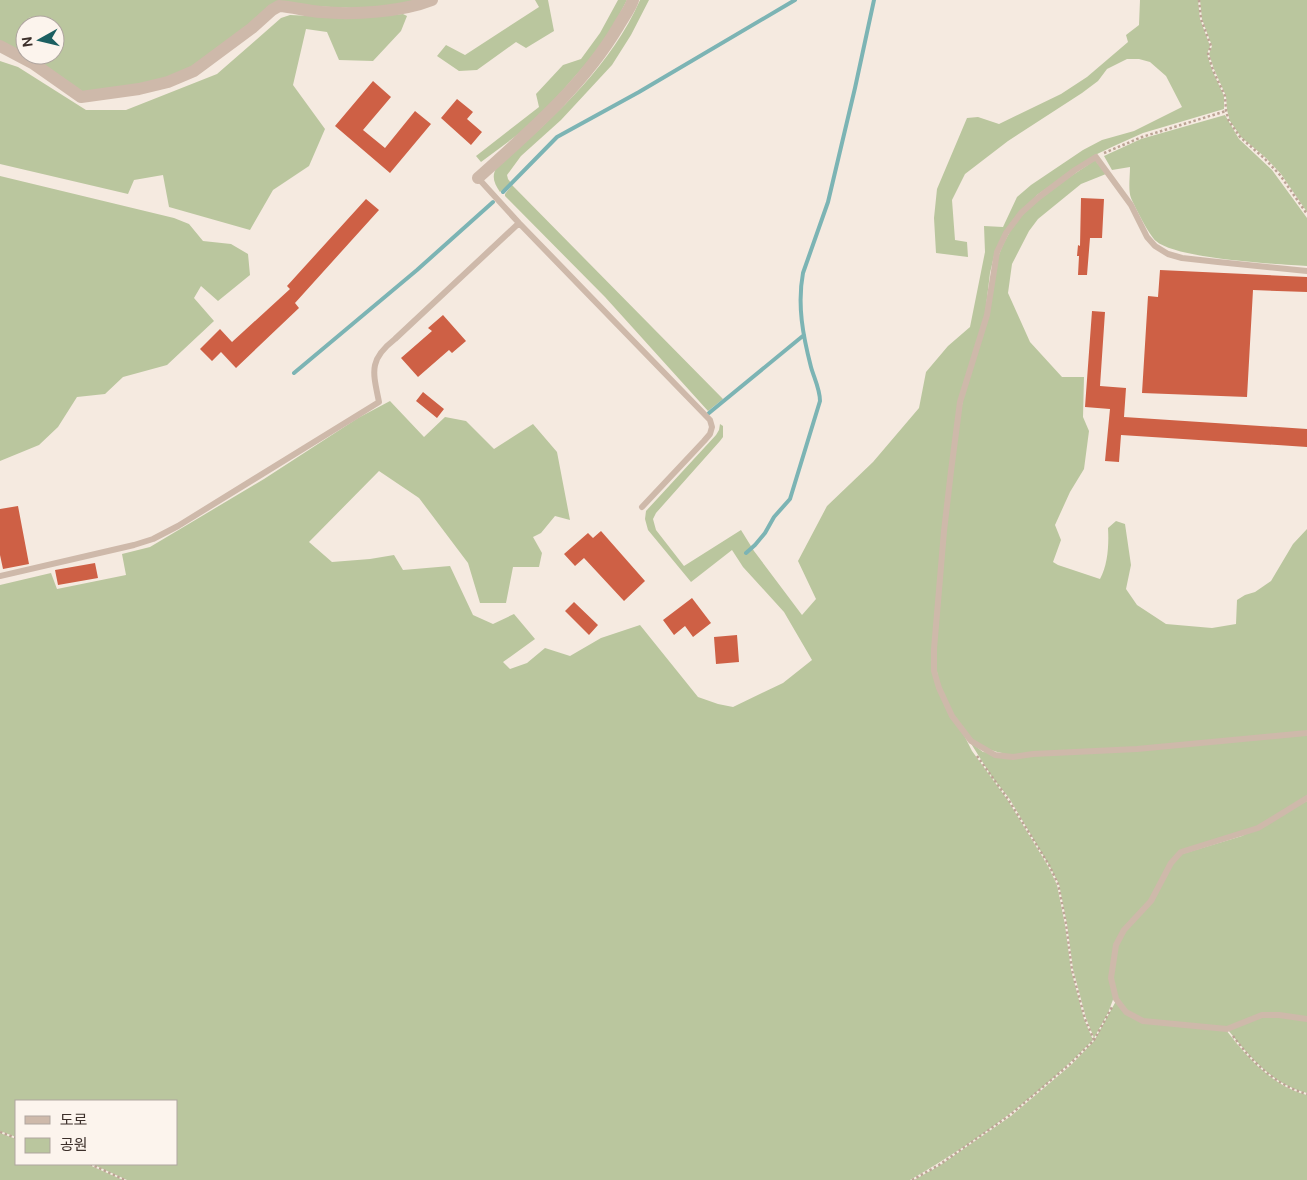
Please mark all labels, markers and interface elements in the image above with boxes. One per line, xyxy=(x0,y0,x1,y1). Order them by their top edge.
north arrow xyxy=(15,15,65,65)
text: N xyxy=(18,35,37,48)
legend xyxy=(15,1100,178,1165)
text: 도로 xyxy=(60,1110,88,1130)
text: 공원 xyxy=(60,1135,88,1155)

